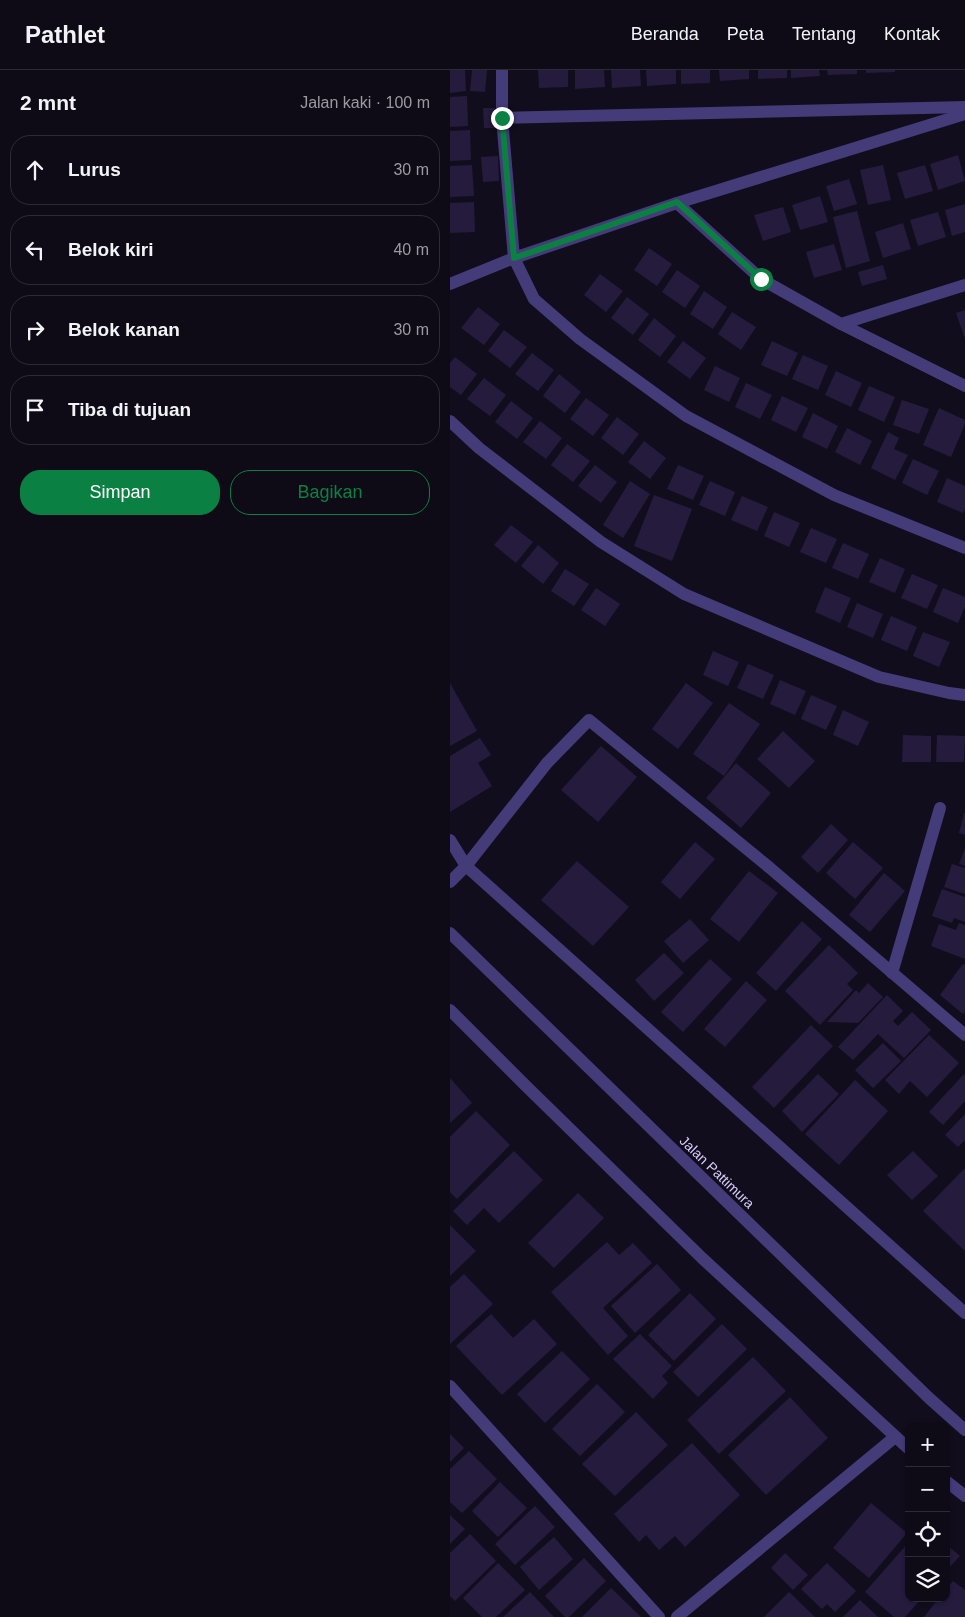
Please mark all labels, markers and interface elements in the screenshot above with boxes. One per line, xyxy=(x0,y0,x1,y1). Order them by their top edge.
text: Pathlet xyxy=(25,21,105,48)
text: Beranda xyxy=(631,24,699,44)
text: Peta xyxy=(727,24,764,44)
text: Tentang xyxy=(792,24,856,44)
text: Kontak xyxy=(884,24,940,44)
text: 2 mnt xyxy=(20,91,76,114)
text: Jalan kaki · 100 m xyxy=(300,94,430,111)
route end xyxy=(491,107,514,130)
icon: ahead xyxy=(21,156,49,184)
text: Lurus xyxy=(68,159,121,180)
text: 30 m xyxy=(393,161,429,178)
icon: left xyxy=(21,236,49,264)
text: Belok kiri xyxy=(68,239,154,260)
text: 40 m xyxy=(393,241,429,258)
route start xyxy=(750,268,773,291)
icon: right xyxy=(21,316,49,344)
text: Belok kanan xyxy=(68,319,180,340)
text: 30 m xyxy=(393,321,429,338)
icon: arrive xyxy=(21,396,49,424)
text: Tiba di tujuan xyxy=(68,399,191,420)
button: Simpan xyxy=(20,470,220,515)
button: Bagikan xyxy=(230,470,430,515)
street label: Jalan Pattimura xyxy=(676,1132,758,1212)
map controls xyxy=(905,1422,950,1602)
button: + xyxy=(905,1422,950,1467)
button: − xyxy=(905,1467,950,1512)
button: locate xyxy=(905,1512,950,1557)
button: layers xyxy=(905,1557,950,1602)

